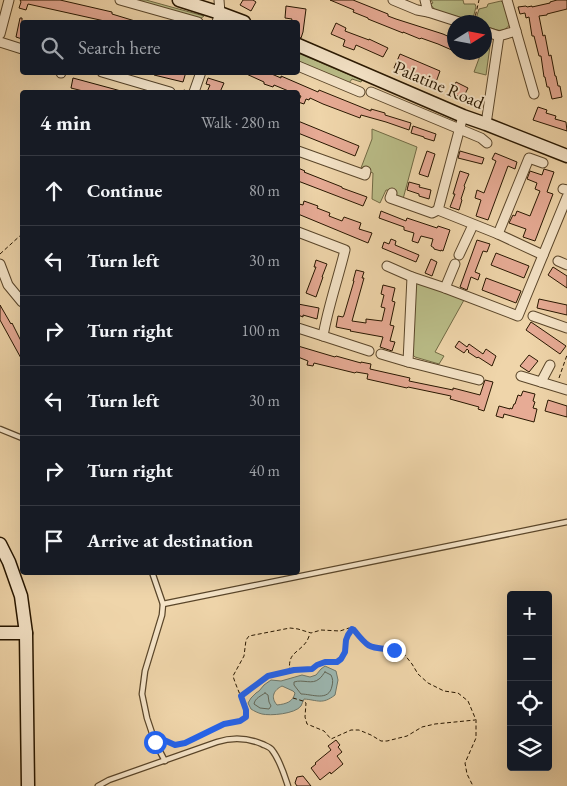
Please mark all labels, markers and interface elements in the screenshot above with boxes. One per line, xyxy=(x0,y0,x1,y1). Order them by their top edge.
north arrow xyxy=(447,15,492,60)
search box xyxy=(20,20,300,75)
icon: search xyxy=(38,34,66,62)
text: Search here xyxy=(78,35,160,60)
street label: Palatine Road xyxy=(391,55,488,114)
text: 4 min xyxy=(40,109,91,136)
text: Walk · 280 m xyxy=(201,112,280,133)
icon: ahead xyxy=(40,177,68,205)
text: Continue xyxy=(87,178,162,203)
text: 80 m xyxy=(249,180,280,201)
icon: left xyxy=(40,247,68,275)
text: Turn left xyxy=(87,248,159,273)
text: 30 m xyxy=(249,250,280,271)
icon: right xyxy=(40,317,68,345)
text: Turn right xyxy=(87,318,173,343)
text: 100 m xyxy=(241,320,280,341)
icon: left xyxy=(40,387,68,415)
text: Turn left xyxy=(87,388,159,413)
text: 30 m xyxy=(249,390,280,411)
icon: right xyxy=(40,457,68,485)
text: Turn right xyxy=(87,458,173,483)
text: 40 m xyxy=(249,460,280,481)
icon: arrive xyxy=(40,527,68,555)
text: Arrive at destination xyxy=(87,528,253,553)
map controls xyxy=(507,591,552,771)
button: + xyxy=(507,591,552,636)
button: − xyxy=(507,636,552,681)
route end xyxy=(383,639,406,662)
button: locate xyxy=(507,681,552,726)
button: layers xyxy=(507,726,552,771)
route start xyxy=(144,731,167,754)

